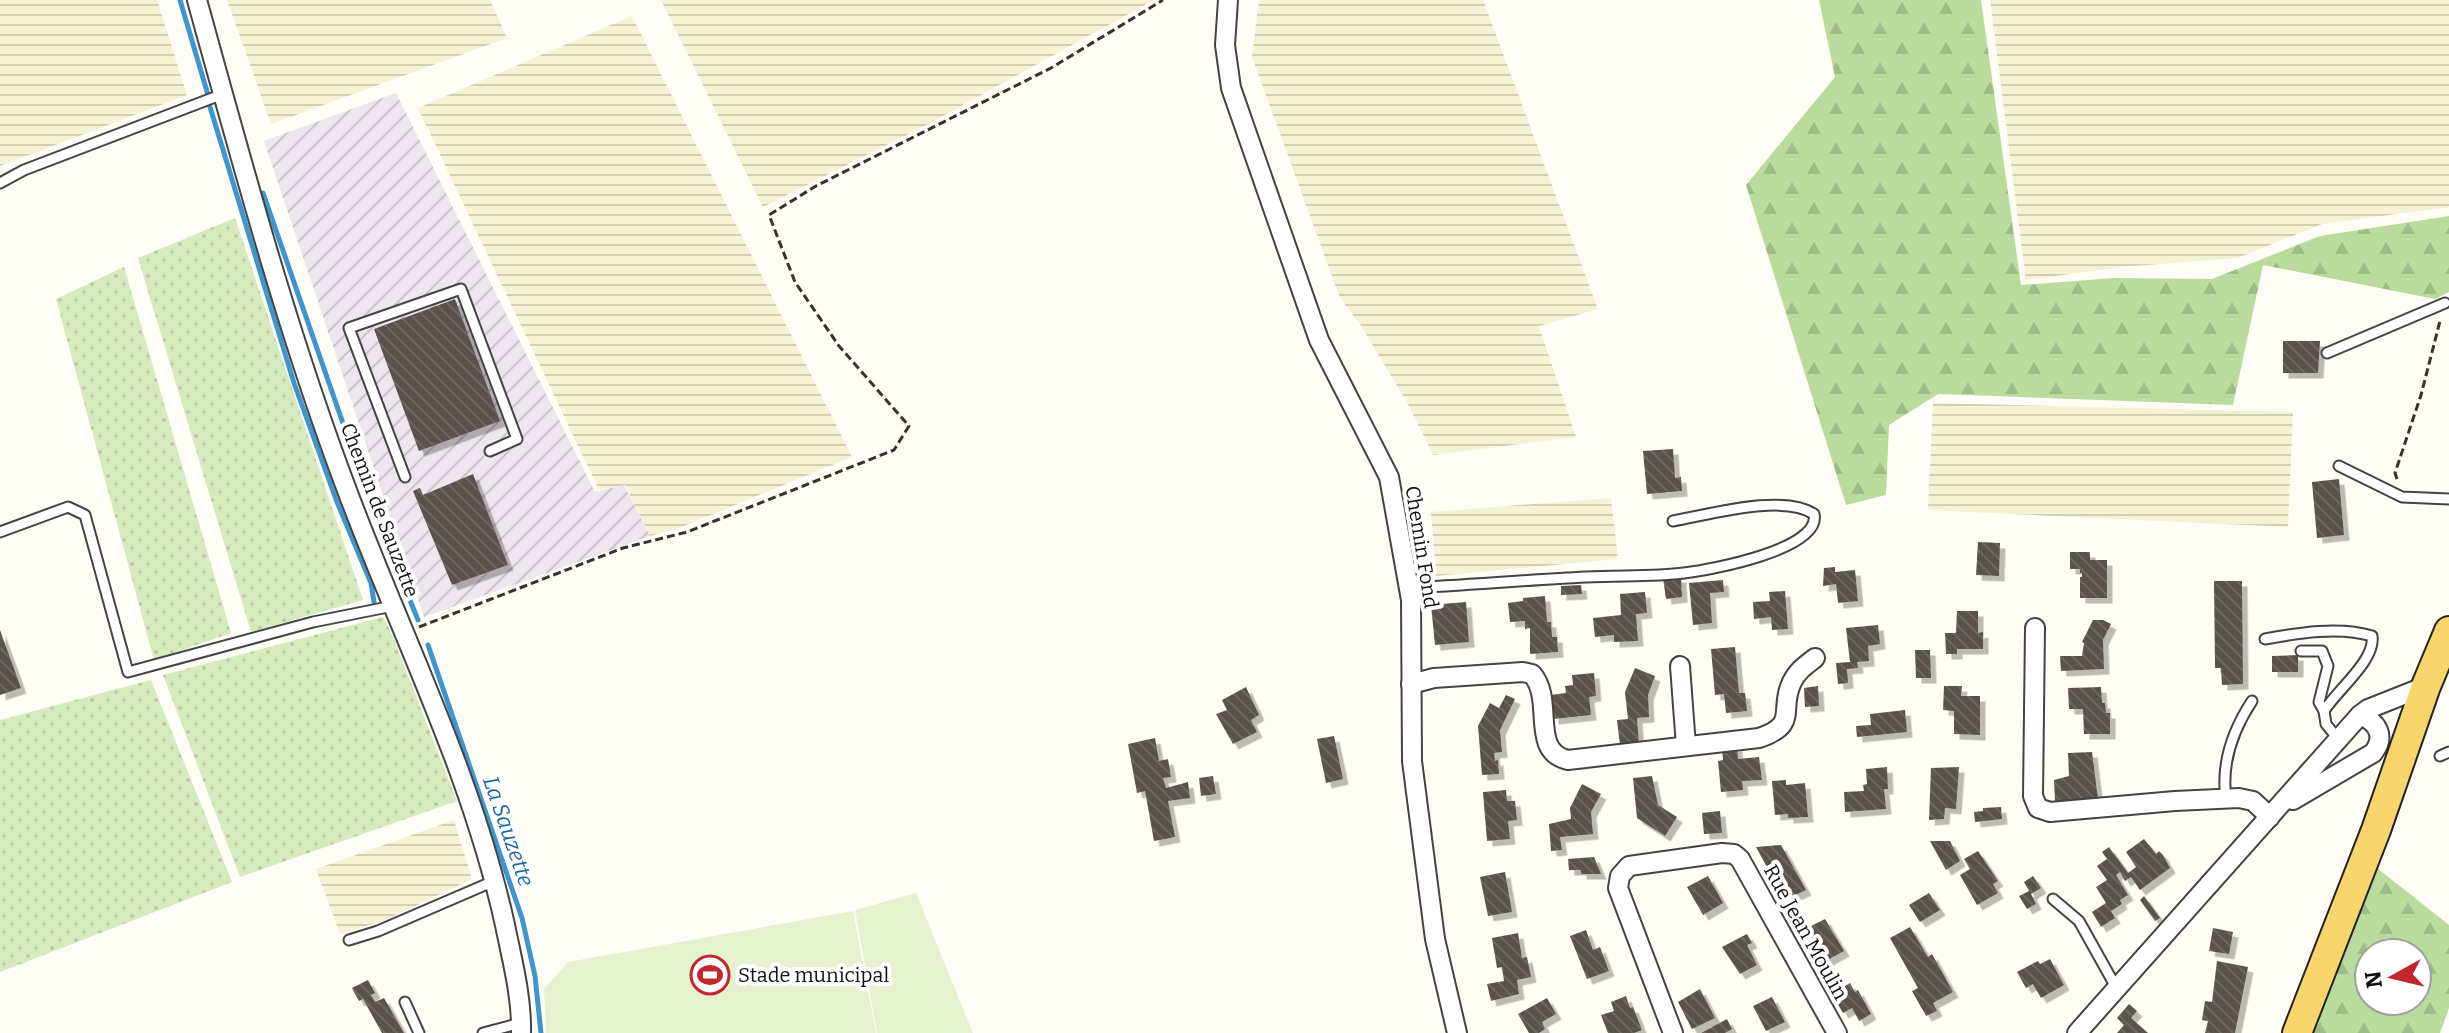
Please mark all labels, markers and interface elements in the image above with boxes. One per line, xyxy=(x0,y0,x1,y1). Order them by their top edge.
street label: Chemin de Sauzette xyxy=(336,420,424,600)
street label: Chemin Fond xyxy=(1400,484,1444,610)
water label: La Sauzette xyxy=(477,773,540,890)
street label: Rue Jean Moulin xyxy=(1759,860,1853,1004)
north arrow xyxy=(2353,937,2433,1017)
sports icon: Stade municipal xyxy=(689,954,731,996)
place label: Stade municipal xyxy=(738,963,889,987)
text: N xyxy=(2359,969,2388,990)

